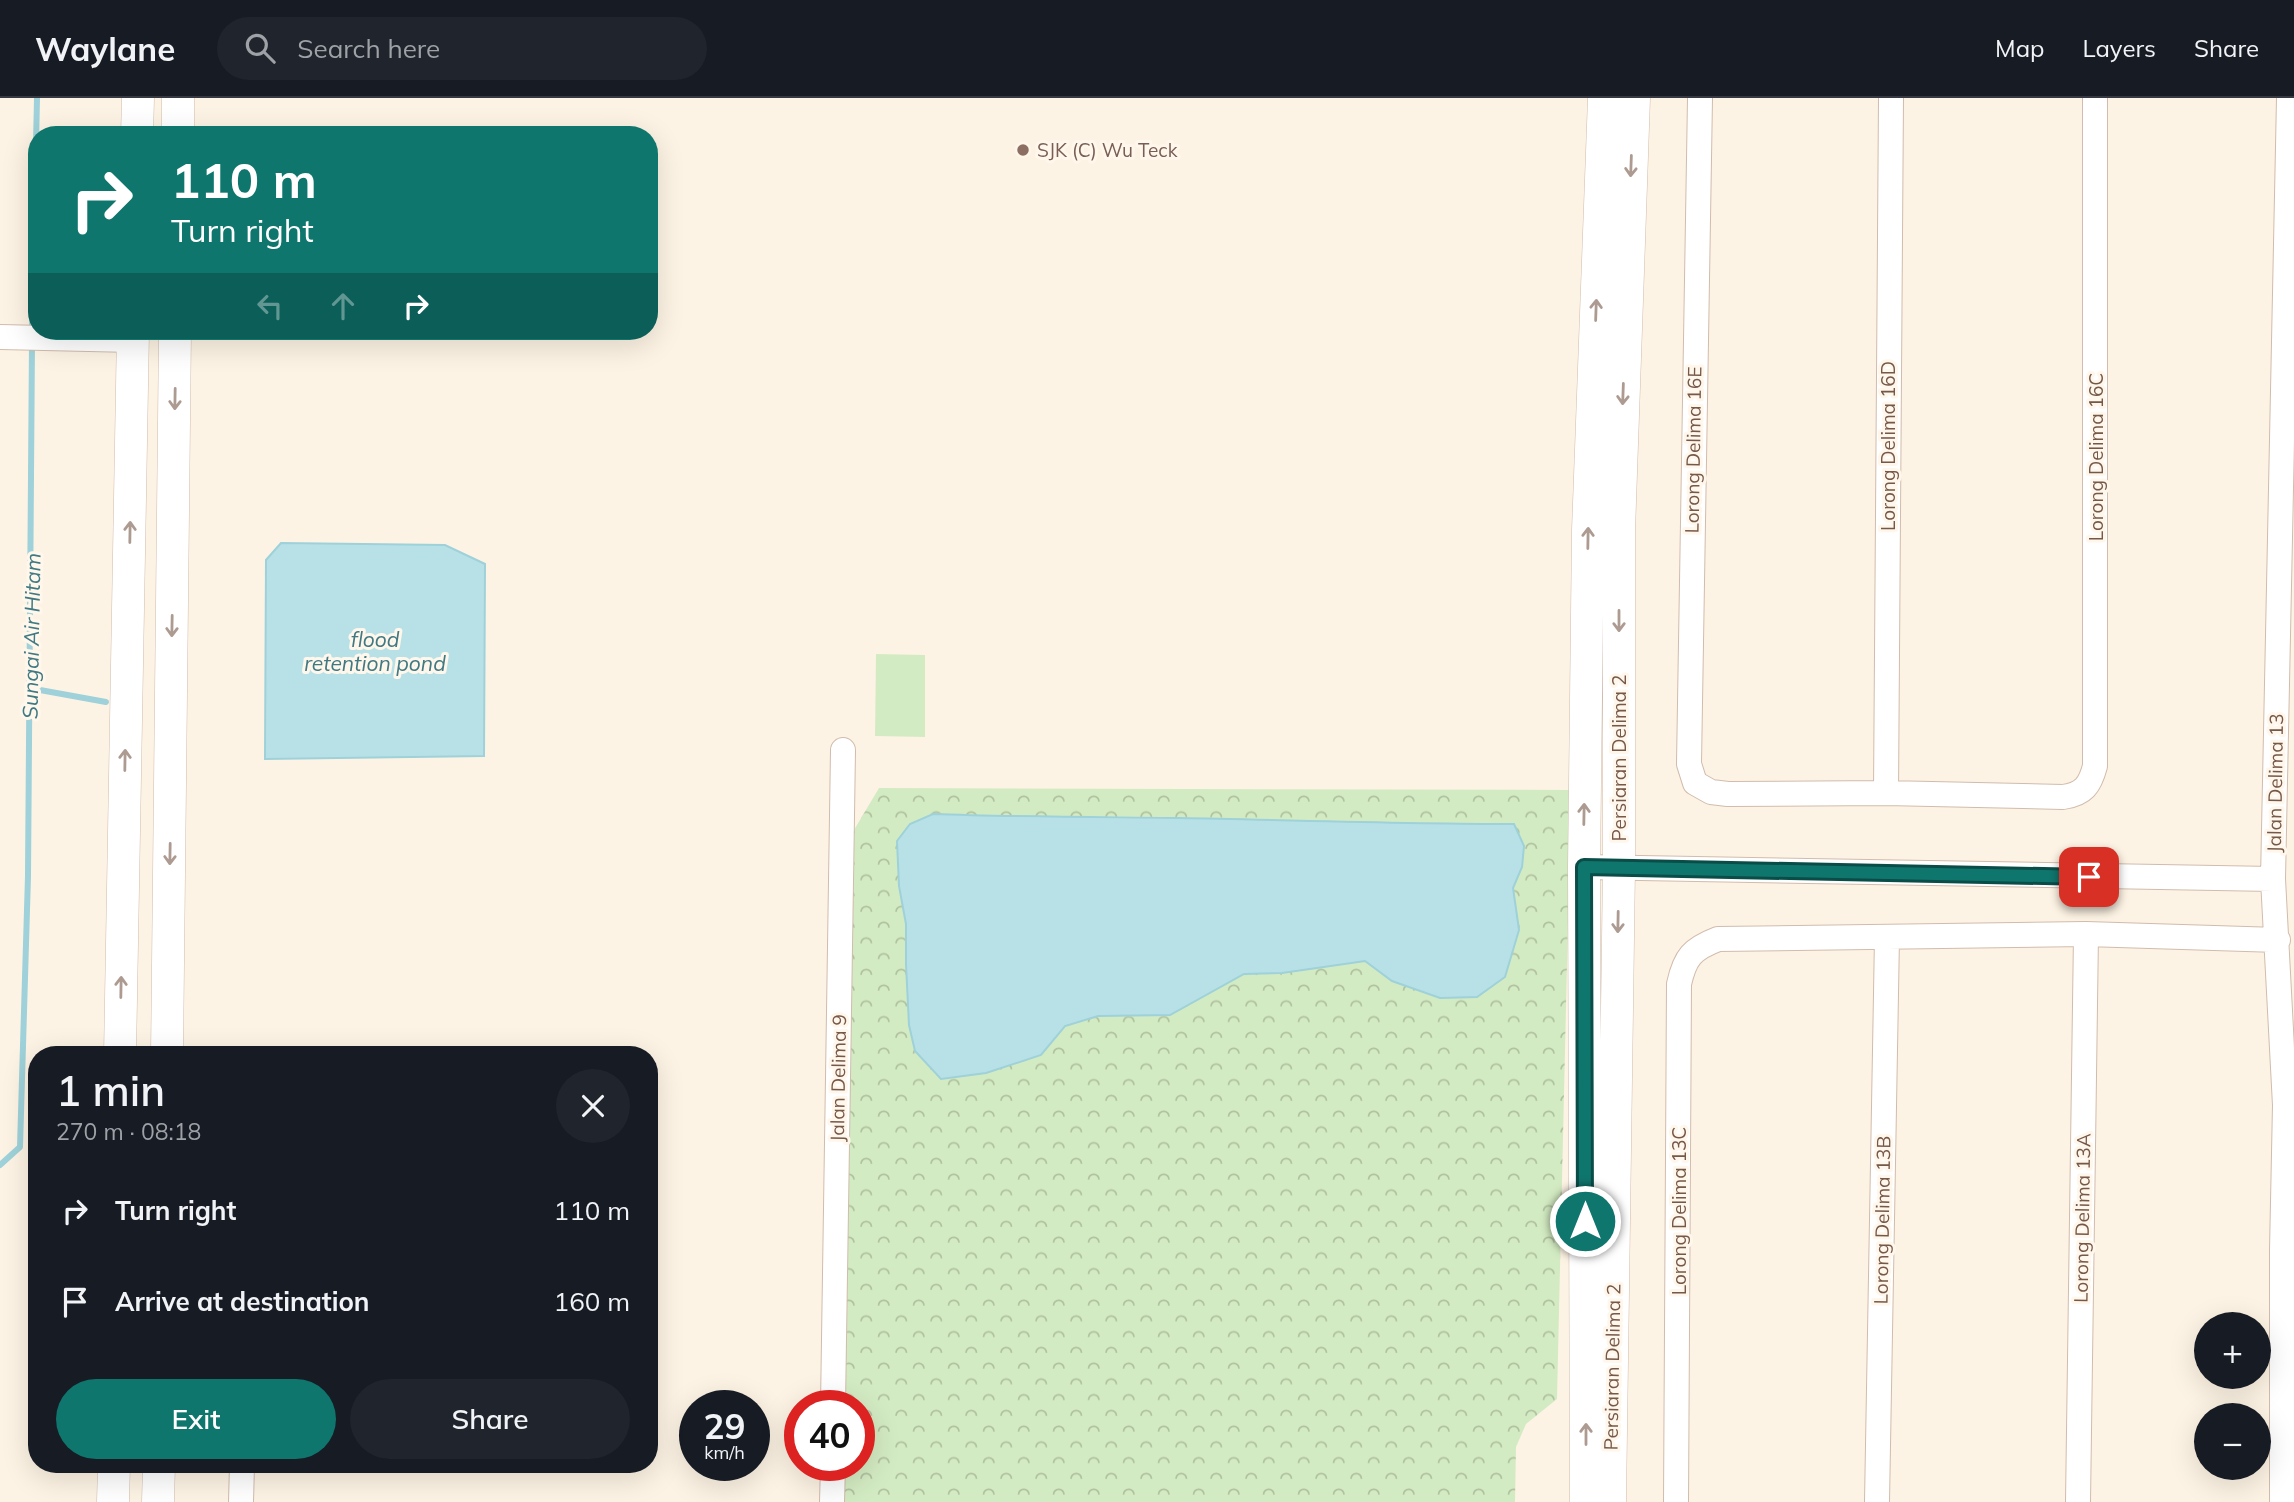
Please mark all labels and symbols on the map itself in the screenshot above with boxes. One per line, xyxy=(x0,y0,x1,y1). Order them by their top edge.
place label: SJK (C) Wu Teck xyxy=(1037,138,1178,162)
marker: SJK (C) Wu Teck xyxy=(1015,142,1031,158)
one-way arrow xyxy=(1625,154,1638,177)
one-way arrow xyxy=(1589,299,1603,322)
street label: Lorong Delima 16D xyxy=(1876,361,1900,531)
street label: Lorong Delima 16E xyxy=(1680,366,1706,534)
street label: Lorong Delima 16C xyxy=(2084,373,2108,541)
one-way arrow xyxy=(1617,382,1630,405)
one-way arrow xyxy=(168,387,182,410)
one-way arrow xyxy=(123,521,136,544)
one-way arrow xyxy=(1581,527,1595,550)
water label: Sungai Air Hitam xyxy=(17,553,45,719)
one-way arrow xyxy=(1612,609,1626,632)
one-way arrow xyxy=(165,615,179,638)
water label: flood retention pond xyxy=(304,626,446,676)
street label: Persiaran Delima 2 xyxy=(1607,675,1631,841)
street label: Jalan Delima 13 xyxy=(2262,713,2288,853)
one-way arrow xyxy=(118,748,132,771)
one-way arrow xyxy=(1578,803,1591,826)
one-way arrow xyxy=(164,842,177,865)
pin xyxy=(2059,847,2119,907)
one-way arrow xyxy=(1611,910,1625,933)
one-way arrow xyxy=(114,976,128,999)
street label: Jalan Delima 9 xyxy=(825,1014,851,1142)
street label: Lorong Delima 13C xyxy=(1667,1127,1691,1295)
street label: Lorong Delima 13A xyxy=(2069,1133,2095,1303)
street label: Lorong Delima 13B xyxy=(1869,1135,1895,1305)
position arrow xyxy=(1548,1184,1622,1258)
street label: Persiaran Delima 2 xyxy=(1599,1283,1625,1451)
speed limit sign: 40 xyxy=(784,1390,875,1481)
one-way arrow xyxy=(1579,1423,1593,1446)

